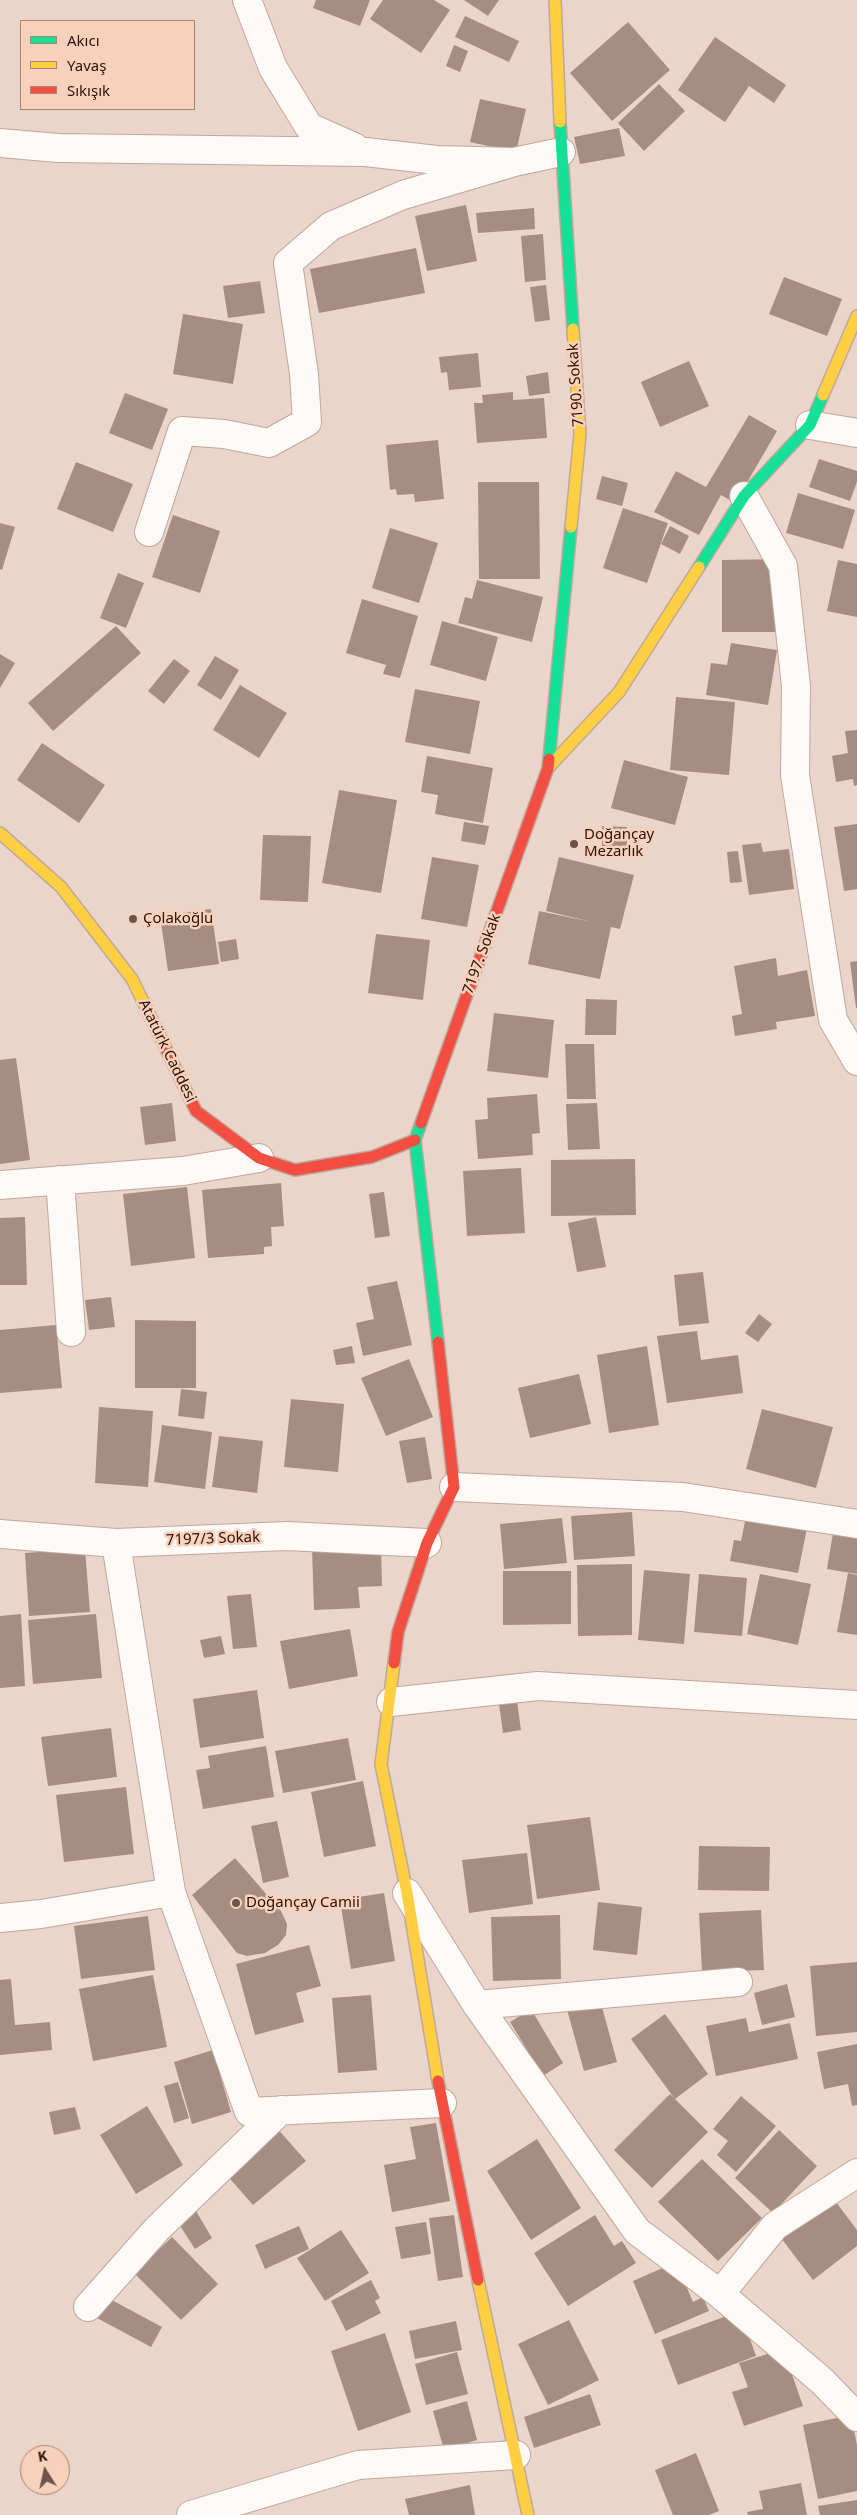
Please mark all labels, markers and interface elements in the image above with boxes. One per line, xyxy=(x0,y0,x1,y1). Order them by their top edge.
legend xyxy=(20,20,195,110)
text: Akıcı xyxy=(67,30,100,50)
text: Yavaş xyxy=(67,55,106,75)
text: Sıkışık xyxy=(67,80,110,100)
street label: 7190. Sokak xyxy=(564,342,588,428)
place label: Doğançay Mezarlık xyxy=(584,826,654,861)
marker: Doğançay Mezarlık xyxy=(568,838,580,850)
place label: Çolakoğlu xyxy=(143,910,213,928)
street label: 7197. Sokak xyxy=(459,911,505,997)
marker: Çolakoğlu xyxy=(127,913,139,925)
street label: Atatürk Caddesi xyxy=(134,997,200,1105)
street label: 7197/3 Sokak xyxy=(166,1528,260,1550)
place label: Doğançay Camii xyxy=(246,1894,360,1912)
marker: Doğançay Camii xyxy=(230,1897,242,1909)
north arrow xyxy=(20,2445,70,2495)
text: K xyxy=(36,2446,49,2466)

